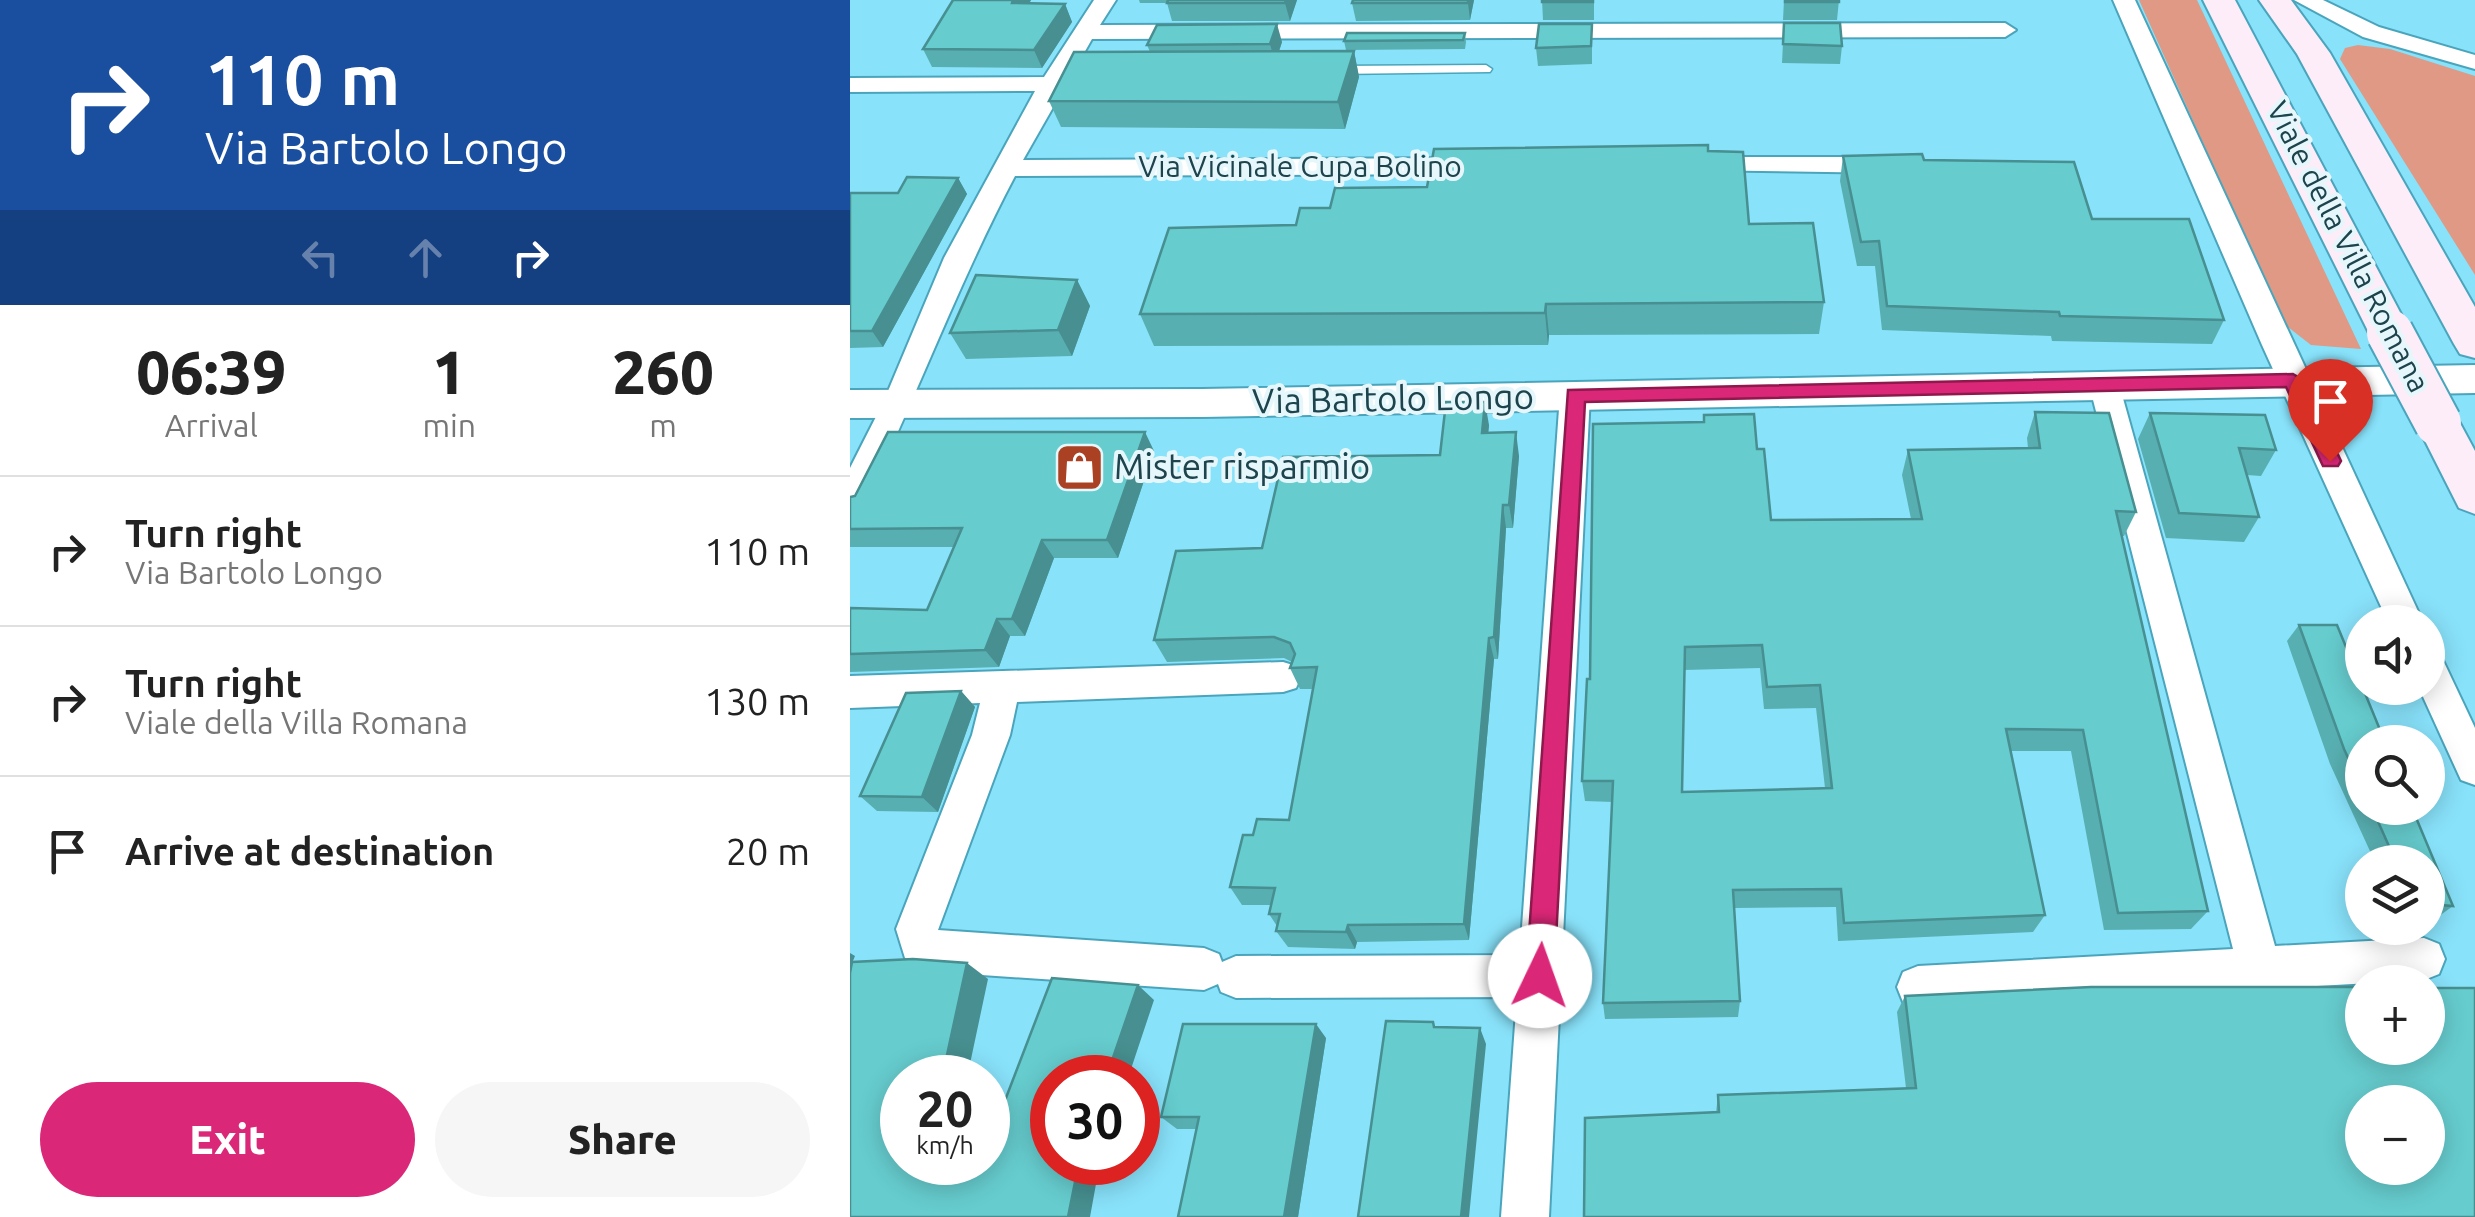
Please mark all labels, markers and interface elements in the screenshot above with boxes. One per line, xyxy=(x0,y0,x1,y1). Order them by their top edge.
icon: right xyxy=(40,40,170,170)
text: 110 m xyxy=(205,40,400,118)
street label: Viale della Villa Romana xyxy=(2261,96,2437,398)
text: Via Bartolo Longo xyxy=(205,122,568,173)
street label: Via Vicinale Cupa Bolino xyxy=(1138,149,1462,183)
icon: left xyxy=(293,230,348,285)
icon: ahead xyxy=(398,230,453,285)
icon: right xyxy=(503,230,558,285)
text: 06:39 xyxy=(136,338,286,405)
text: 1 xyxy=(432,338,466,405)
text: 260 xyxy=(612,338,714,405)
pin xyxy=(2288,359,2373,462)
icon: arrive xyxy=(2303,374,2358,429)
street label: Via Bartolo Longo xyxy=(1252,376,1534,420)
text: Arrival xyxy=(165,407,258,443)
text: min xyxy=(422,407,476,443)
text: m xyxy=(649,407,677,443)
shop icon: Mister risparmio xyxy=(1053,441,1105,493)
place label: Mister risparmio xyxy=(1114,446,1370,486)
text: Turn right xyxy=(125,512,302,554)
icon: right xyxy=(40,524,95,579)
text: 110 m xyxy=(704,530,810,572)
text: Via Bartolo Longo xyxy=(125,554,383,590)
map controls xyxy=(2345,605,2445,1185)
button: sound xyxy=(2345,605,2445,705)
text: Turn right xyxy=(125,662,302,704)
icon: right xyxy=(40,674,95,729)
text: 130 m xyxy=(704,680,810,722)
text: Viale della Villa Romana xyxy=(125,704,468,740)
button: search xyxy=(2345,725,2445,825)
icon: arrive xyxy=(40,824,95,879)
text: Arrive at destination xyxy=(125,830,494,872)
text: 20 m xyxy=(726,830,810,872)
button: layers xyxy=(2345,845,2445,945)
position arrow xyxy=(1488,924,1592,1028)
button: + xyxy=(2345,965,2445,1065)
speed limit sign: 30 xyxy=(1030,1055,1160,1185)
text: 20 xyxy=(917,1080,973,1136)
button: Exit xyxy=(40,1082,415,1197)
button: Share xyxy=(435,1082,810,1197)
button: − xyxy=(2345,1085,2445,1185)
text: km/h xyxy=(916,1131,974,1159)

